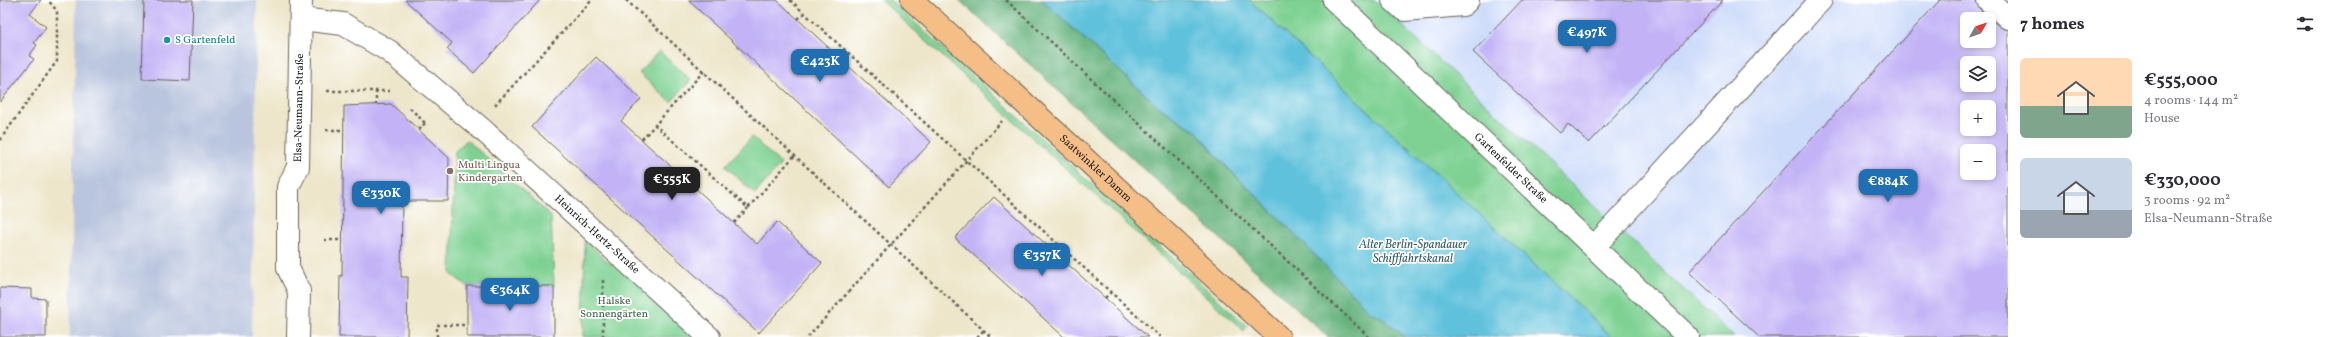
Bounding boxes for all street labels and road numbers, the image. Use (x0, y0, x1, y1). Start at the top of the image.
street label: Elsa-Neumann-Straße (291, 53, 308, 162)
street label: Gartenfelder Straße (1471, 130, 1551, 207)
street label: Saatwinkler Damm (1056, 131, 1135, 206)
street label: Heinrich-Hertz-Straße (551, 191, 643, 277)

